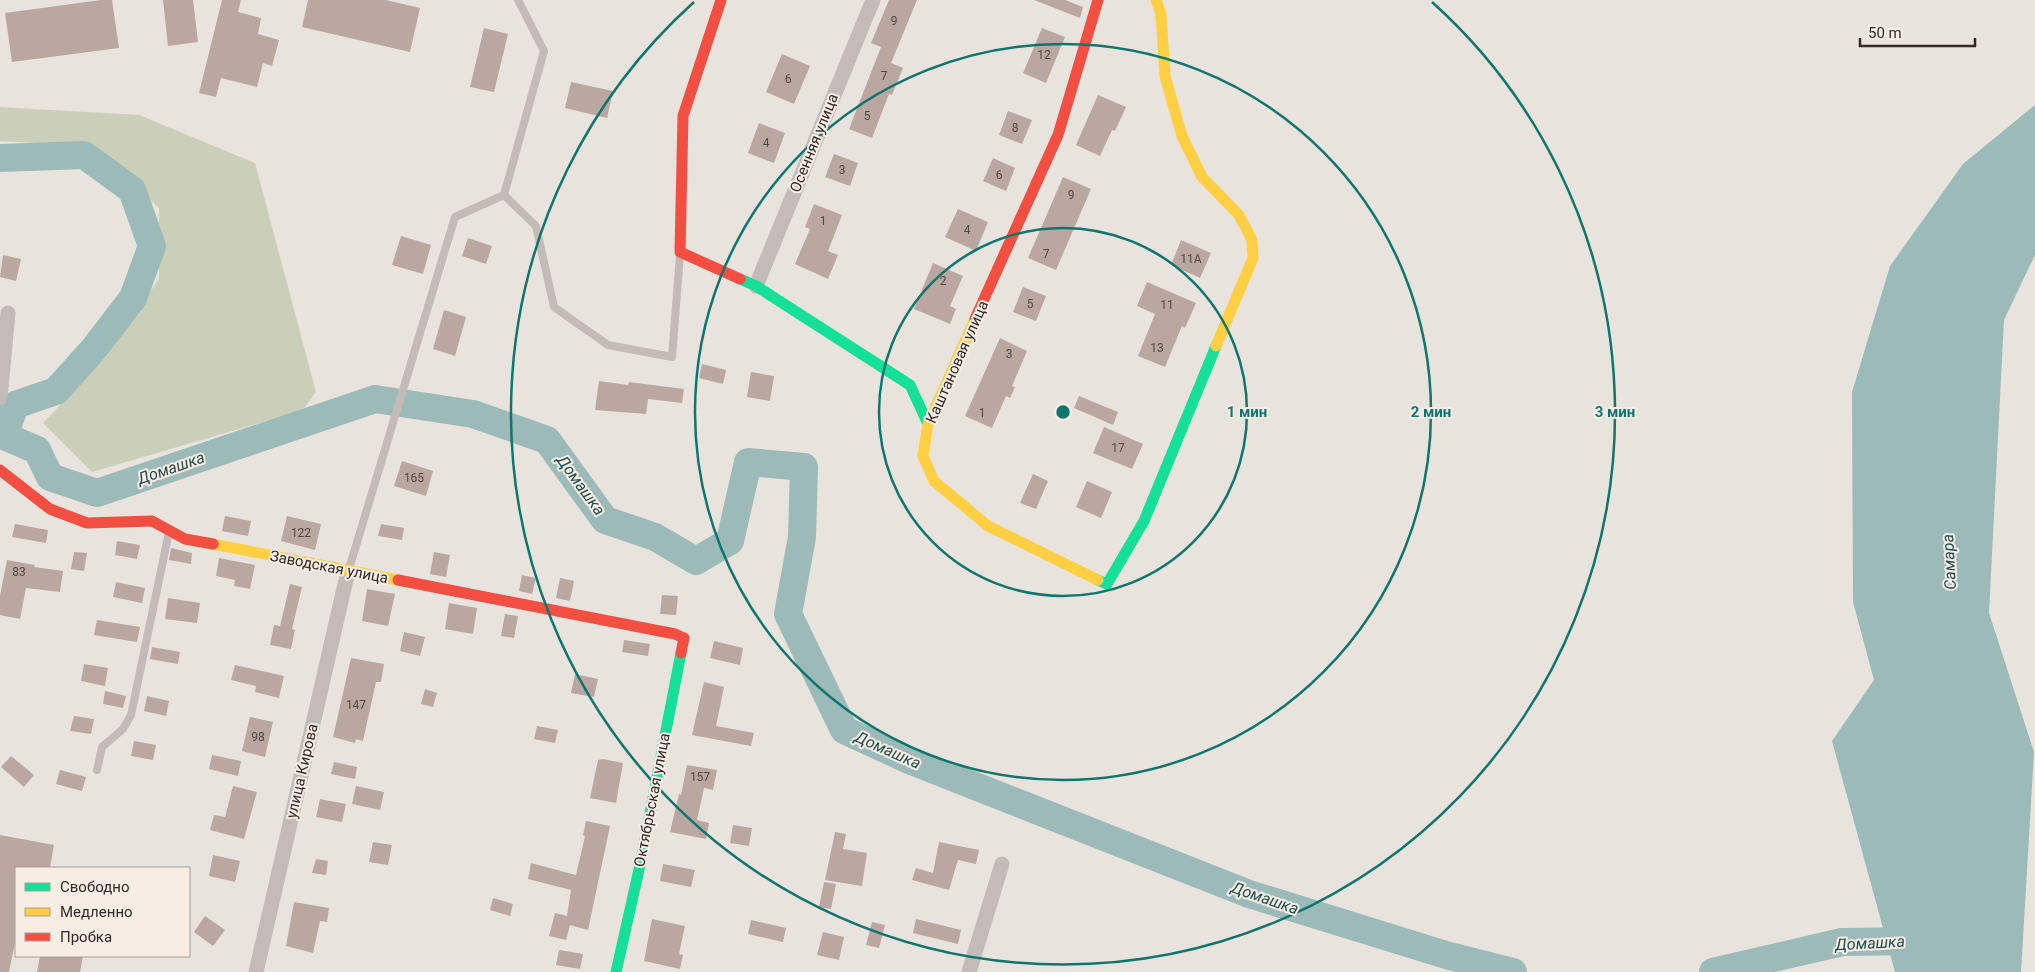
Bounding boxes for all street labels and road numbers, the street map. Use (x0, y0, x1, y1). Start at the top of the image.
street label: Осенняя улица (786, 91, 842, 195)
street label: Каштановая улица (922, 298, 992, 426)
street label: Заводская улица (268, 547, 390, 587)
street label: улица Кирова (282, 722, 322, 820)
street label: Октябрьская улица (630, 732, 674, 868)

